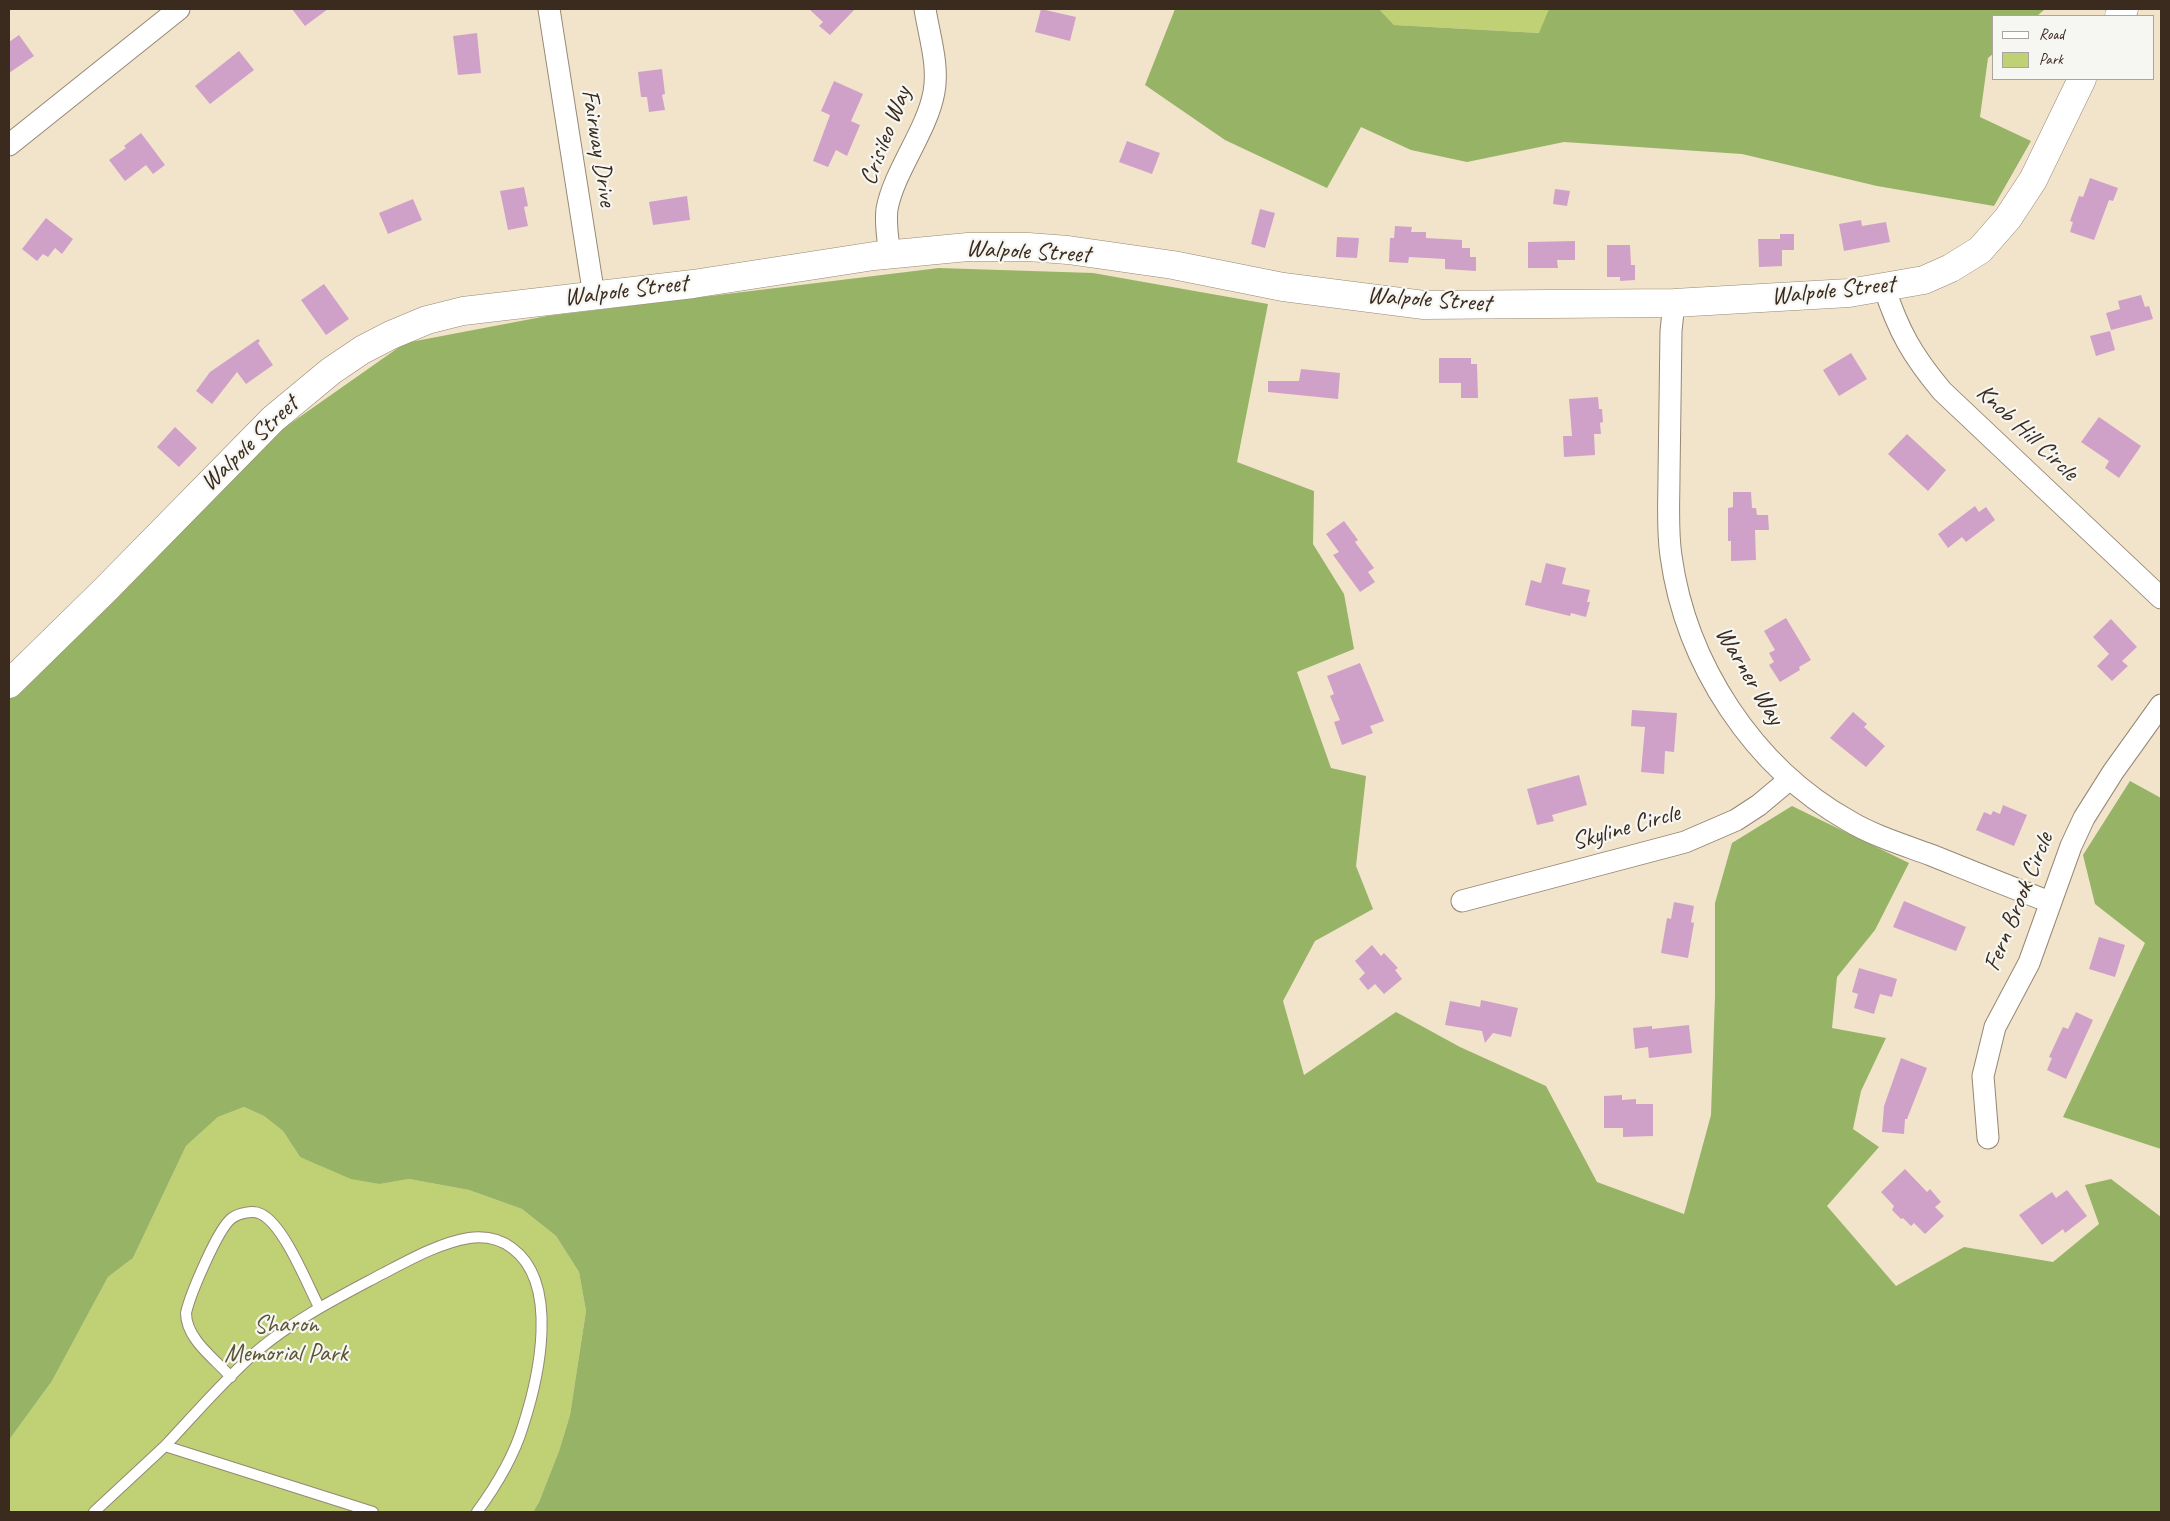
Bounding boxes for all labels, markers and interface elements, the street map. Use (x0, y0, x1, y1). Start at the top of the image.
legend (1992, 15, 2155, 80)
text: Road (2039, 25, 2064, 44)
text: Park (2039, 50, 2063, 69)
street label: Crisileo Way (854, 83, 918, 189)
street label: Fairway Drive (574, 87, 622, 209)
street label: Walpole Street (965, 234, 1091, 270)
street label: Walpole Street (562, 269, 690, 313)
street label: Walpole Street (1770, 270, 1896, 312)
street label: Walpole Street (1366, 281, 1492, 319)
street label: Knob Hill Circle (1970, 378, 2084, 488)
street label: Walpole Street (195, 390, 305, 498)
street label: Warner Way (1708, 621, 1790, 731)
street label: Skyline Circle (1569, 798, 1683, 858)
street label: Fern Brook Circle (1978, 828, 2060, 976)
park label: Sharon Memorial Park (224, 1310, 348, 1369)

